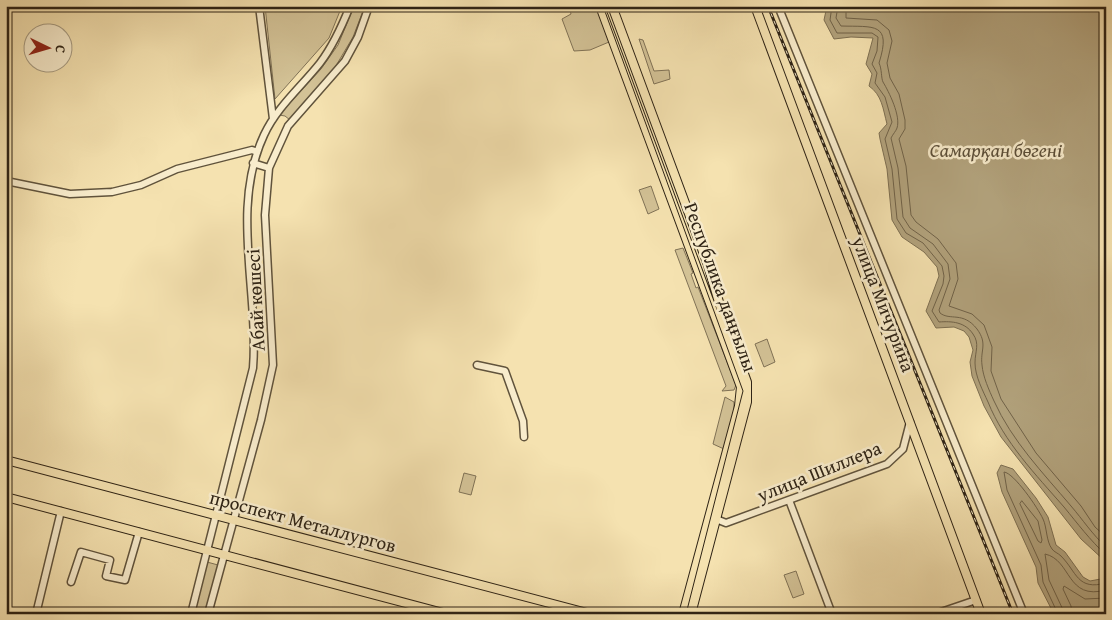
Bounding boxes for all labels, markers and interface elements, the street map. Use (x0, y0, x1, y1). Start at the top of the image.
north arrow (22, 22, 72, 72)
text: С (51, 44, 71, 54)
water label: Самарқан бөгені (930, 135, 1062, 164)
street label: Республика даңғылы (677, 198, 765, 376)
street label: улица Мичурина (845, 231, 923, 376)
street label: Абай көшесі (238, 248, 272, 352)
street label: улица Шиллера (752, 433, 885, 509)
street label: проспект Металлургов (207, 483, 399, 559)

